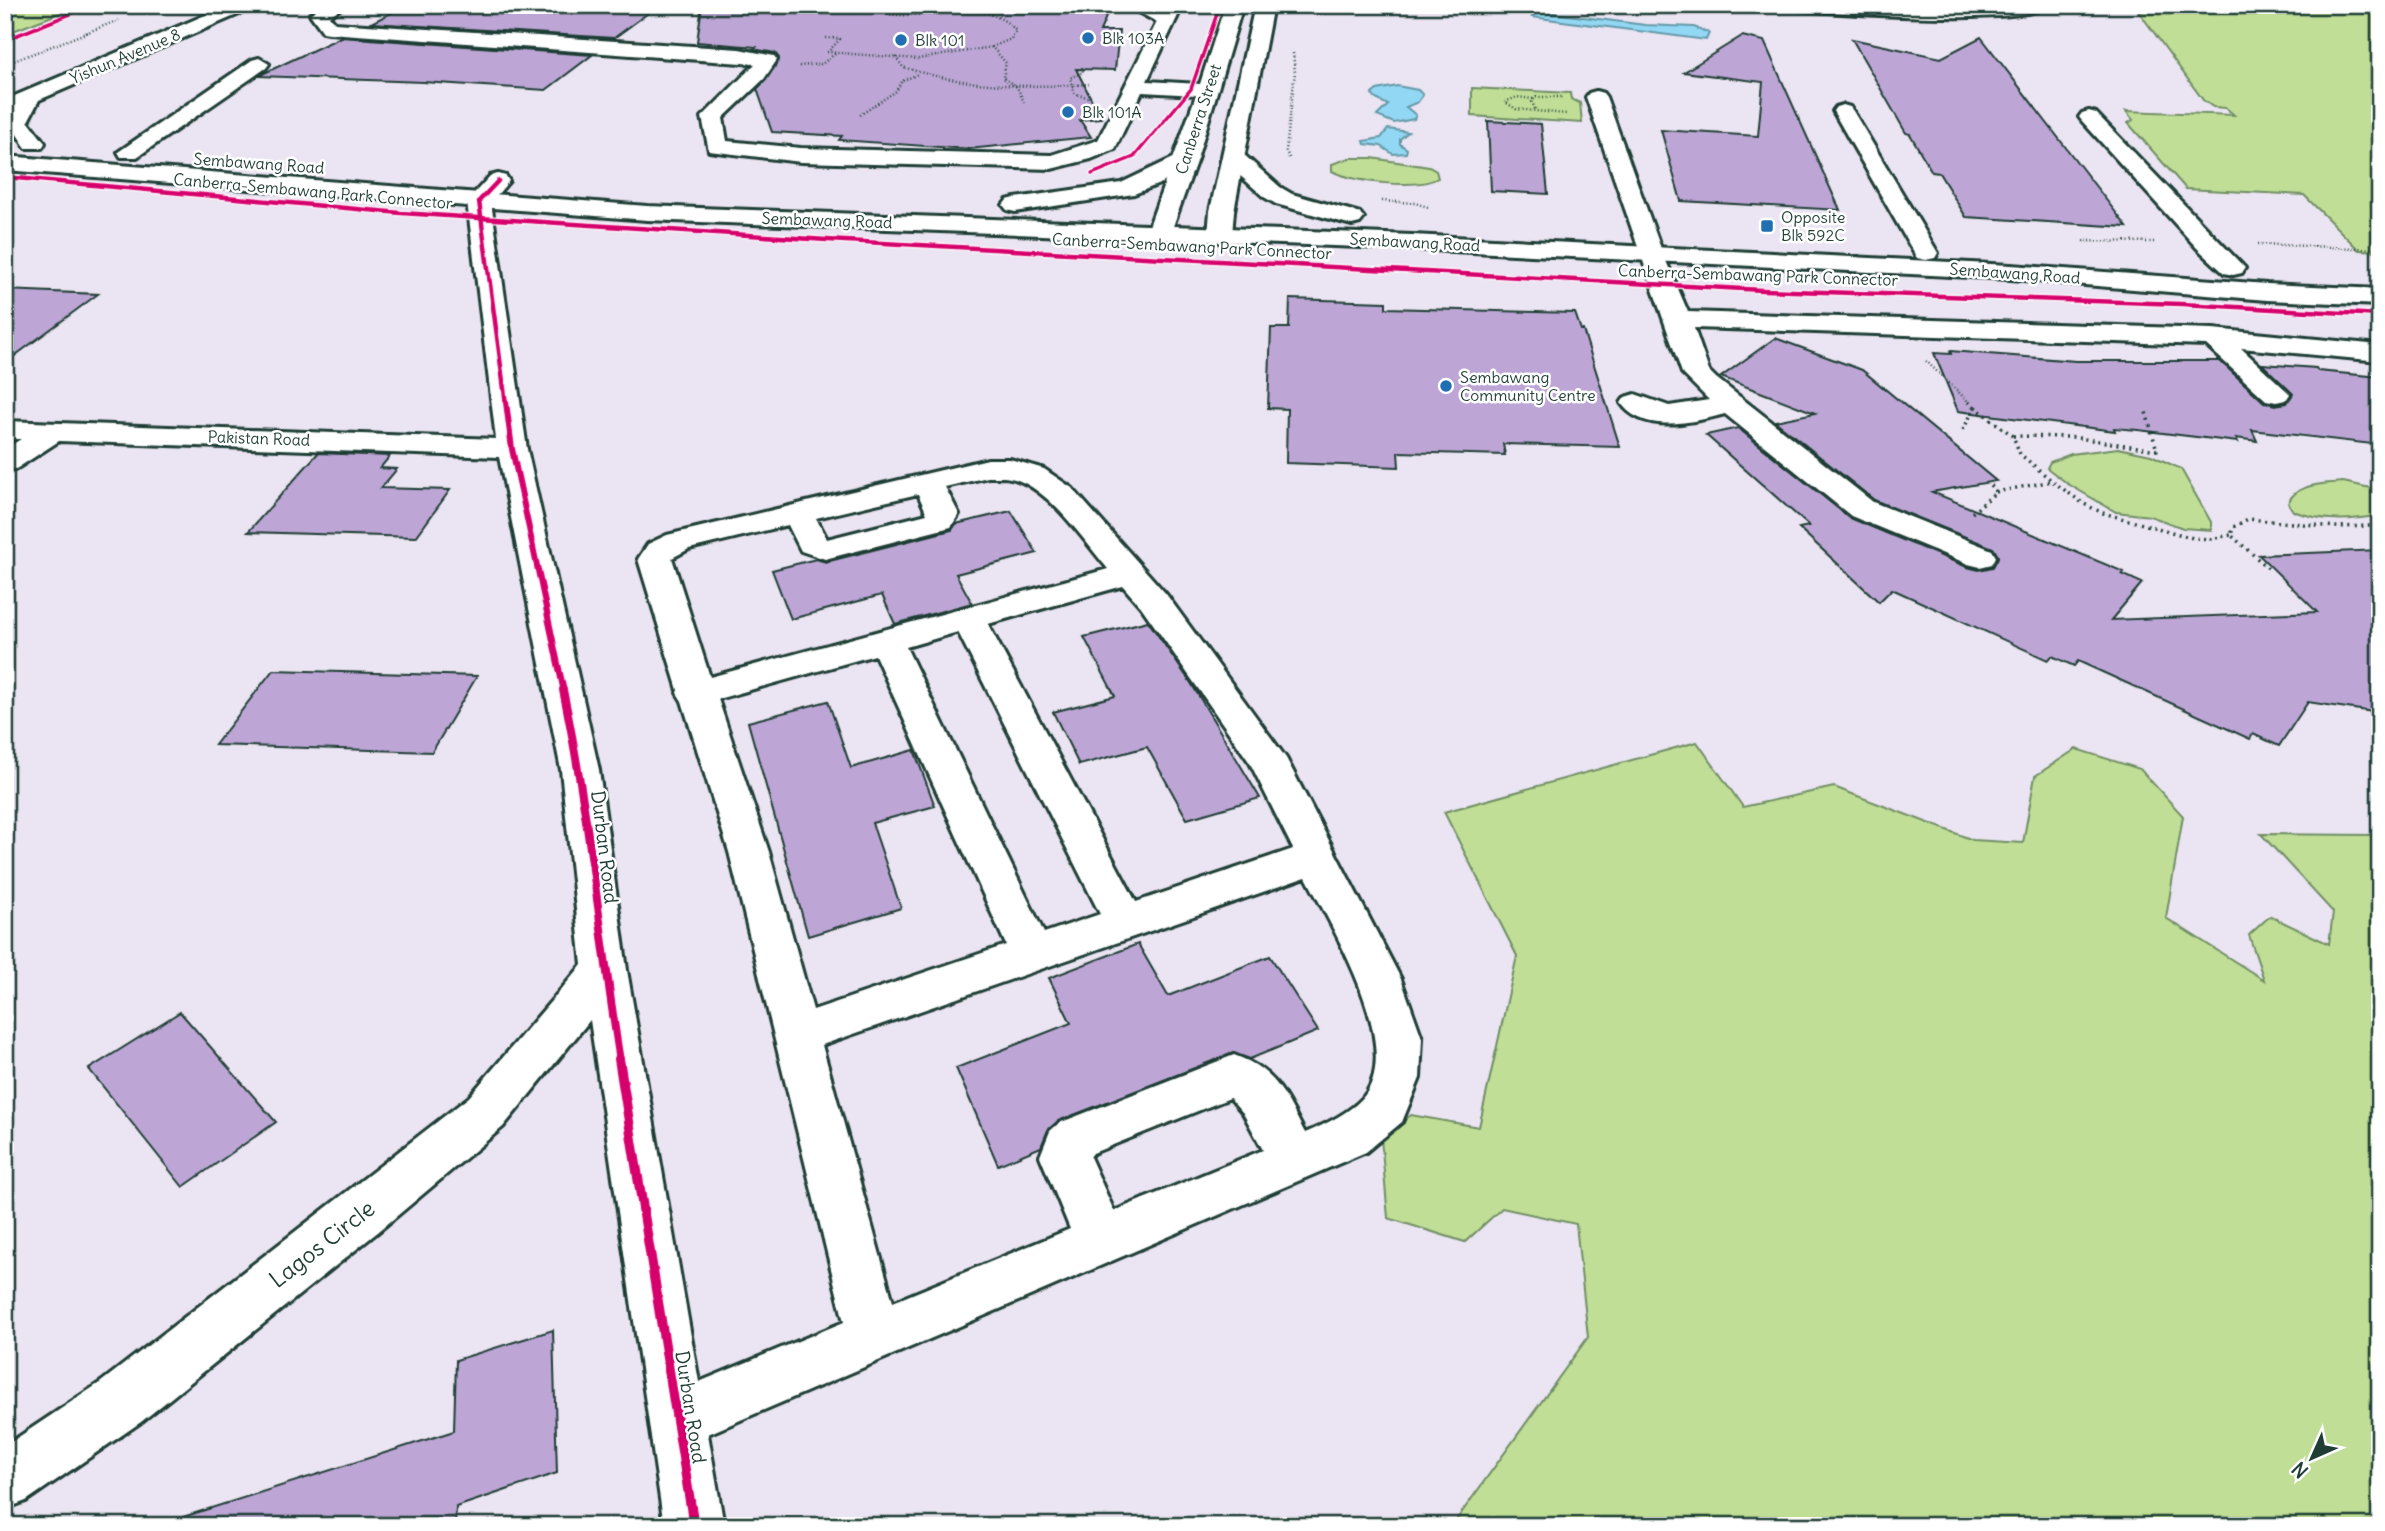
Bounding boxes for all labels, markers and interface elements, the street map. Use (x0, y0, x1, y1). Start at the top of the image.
street label: Yishun Avenue 8 (67, 24, 183, 88)
place label: Blk 103A (1102, 28, 1164, 48)
place label: Blk 101 (915, 30, 964, 50)
marker: Blk 103A (1080, 30, 1096, 46)
marker: Blk 101 (893, 32, 909, 48)
street label: Canberra Street (1171, 61, 1225, 177)
place label: Blk 101A (1082, 102, 1142, 122)
marker: Blk 101A (1060, 104, 1076, 120)
street label: Sembawang Road (193, 148, 325, 178)
street label: Canberra-Sembawang Park Connector (173, 169, 454, 213)
place label: Opposite Blk 592C (1781, 207, 1845, 245)
street label: Sembawang Road (761, 208, 893, 232)
marker: Opposite Blk 592C (1759, 218, 1775, 234)
street label: Canberra-Sembawang Park Connector (1052, 229, 1333, 263)
street label: Sembawang Road (1349, 229, 1481, 255)
street label: Sembawang Road (1949, 258, 2081, 288)
street label: Canberra-Sembawang Park Connector (1618, 260, 1899, 290)
place label: Sembawang Community Centre (1460, 367, 1596, 405)
marker: Sembawang Community Centre (1438, 378, 1454, 394)
street label: Pakistan Road (207, 426, 311, 450)
street label: Durban Road (586, 789, 624, 905)
street label: Lagos Circle (263, 1193, 380, 1294)
street label: Durban Road (670, 1349, 712, 1465)
north arrow (2276, 1422, 2346, 1492)
text: N (2287, 1457, 2313, 1483)

